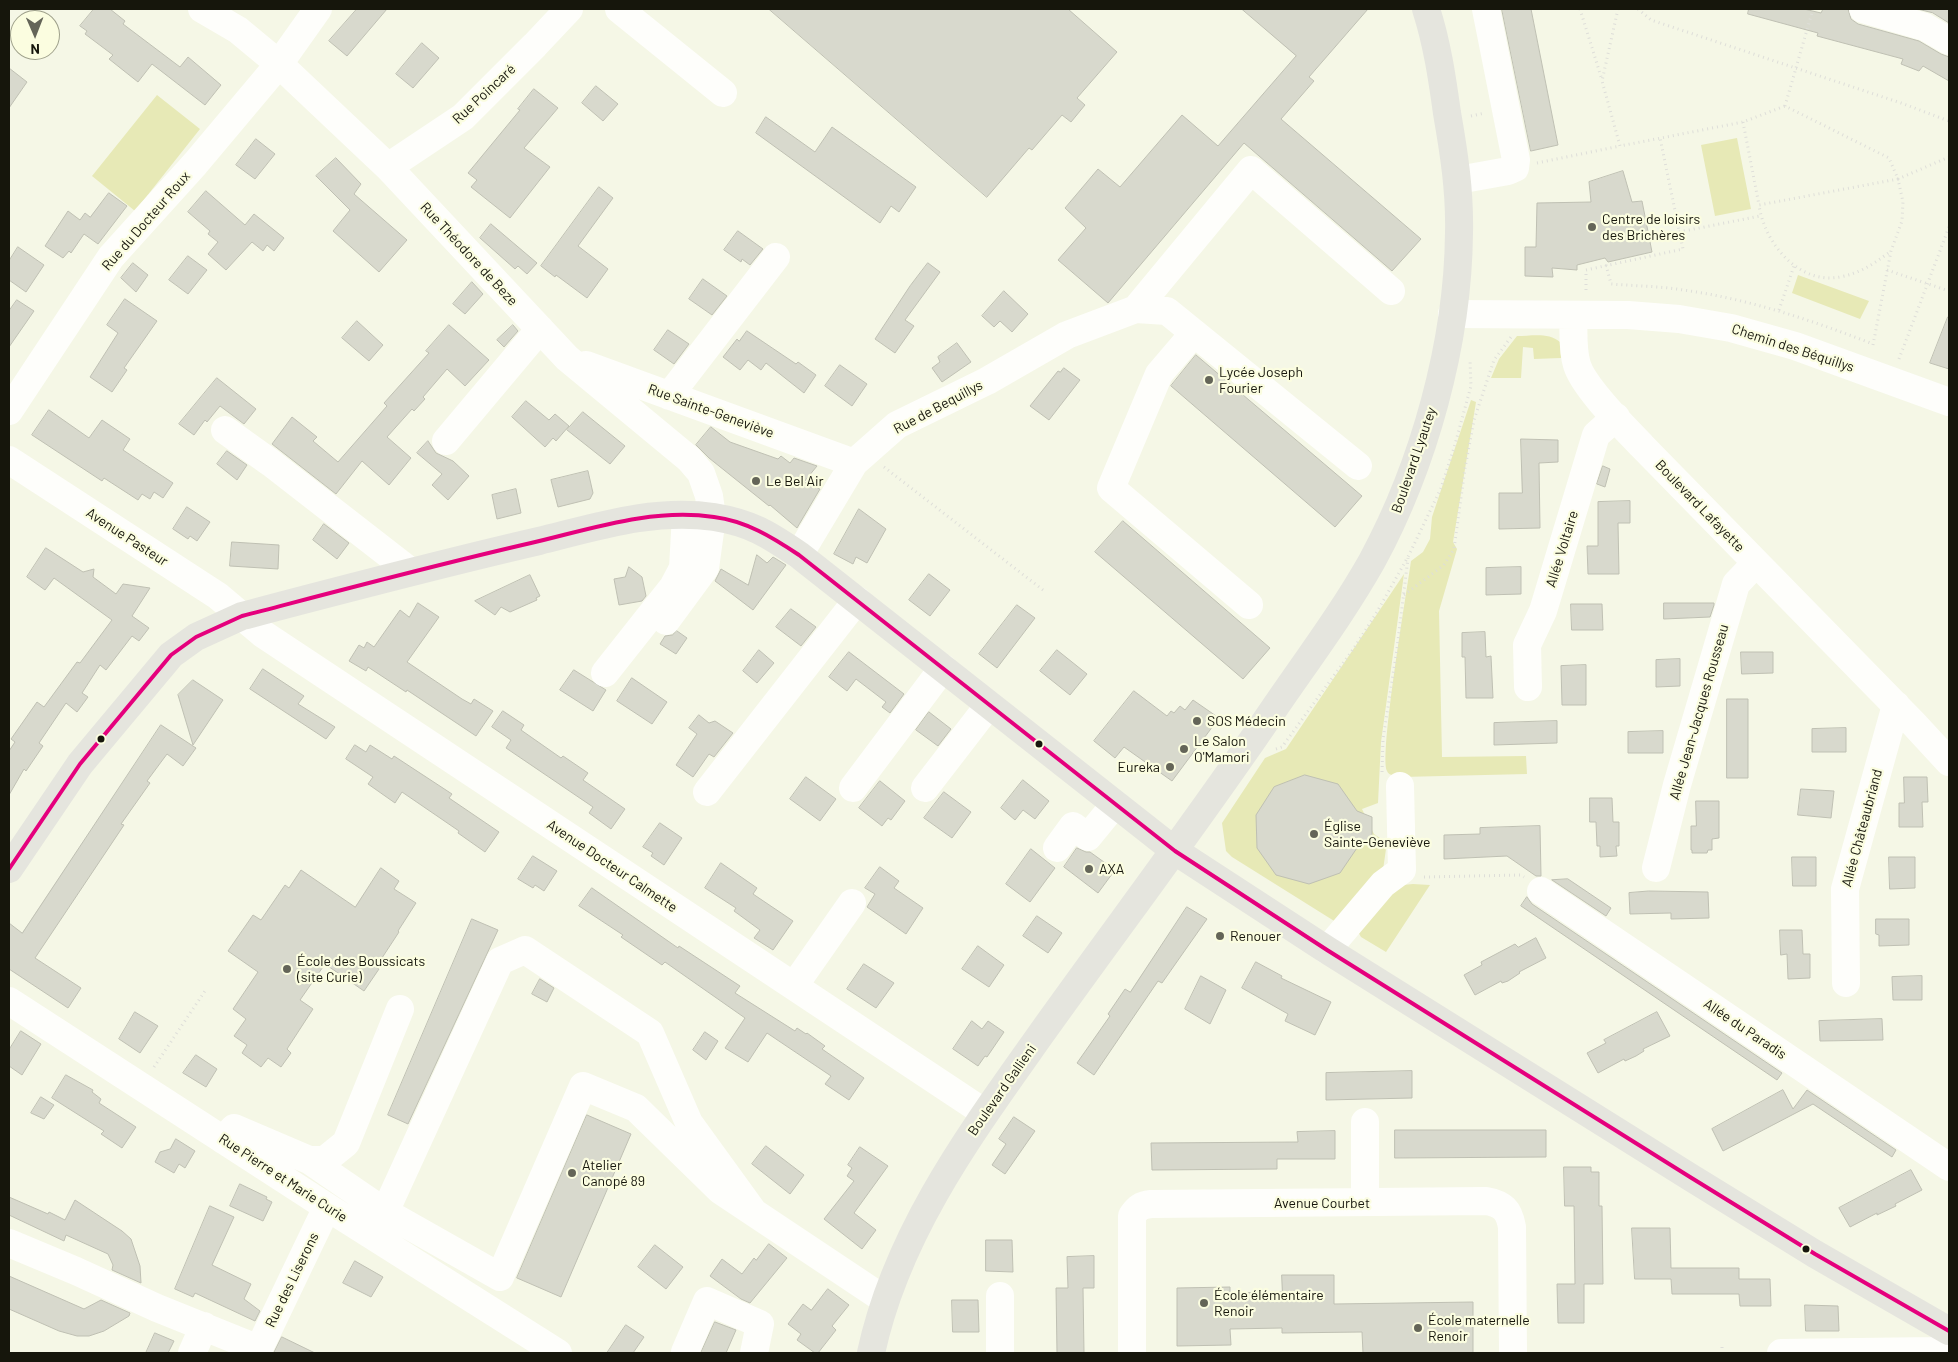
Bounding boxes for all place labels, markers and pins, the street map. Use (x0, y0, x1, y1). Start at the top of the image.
place label: Centre de loisirs des Brichères (1602, 211, 1700, 243)
marker: Centre de loisirs des Brichères (1586, 221, 1598, 233)
place label: Lycée Joseph Fourier (1219, 364, 1303, 397)
marker: Lycée Joseph Fourier (1203, 374, 1215, 386)
place label: Le Bel Air (766, 473, 824, 489)
marker: Le Bel Air (750, 475, 762, 487)
place label: SOS Médecin (1207, 713, 1286, 729)
marker: SOS Médecin (1191, 715, 1203, 727)
place label: Le Salon O'Mamori (1194, 733, 1249, 766)
unlabelled marker (96, 734, 106, 744)
unlabelled marker (1034, 739, 1044, 749)
marker: Le Salon O'Mamori (1178, 743, 1190, 755)
place label: Eureka (1117, 759, 1160, 775)
marker: Eureka (1164, 761, 1176, 773)
place label: Église Sainte-Geneviève (1324, 818, 1430, 850)
marker: Église Sainte-Geneviève (1308, 828, 1320, 840)
place label: AXA (1099, 861, 1124, 877)
marker: AXA (1083, 863, 1095, 875)
place label: Renouer (1230, 928, 1281, 944)
marker: Renouer (1214, 930, 1226, 942)
place label: École des Boussicats (site Curie) (297, 953, 425, 986)
marker: École des Boussicats (site Curie) (281, 963, 293, 975)
place label: Atelier Canopé 89 (582, 1157, 645, 1190)
marker: Atelier Canopé 89 (566, 1167, 578, 1179)
unlabelled marker (1801, 1244, 1811, 1254)
place label: École élémentaire Renoir (1214, 1287, 1324, 1320)
marker: École élémentaire Renoir (1198, 1297, 1210, 1309)
place label: École maternelle Renoir (1428, 1312, 1530, 1344)
marker: École maternelle Renoir (1412, 1322, 1424, 1334)

